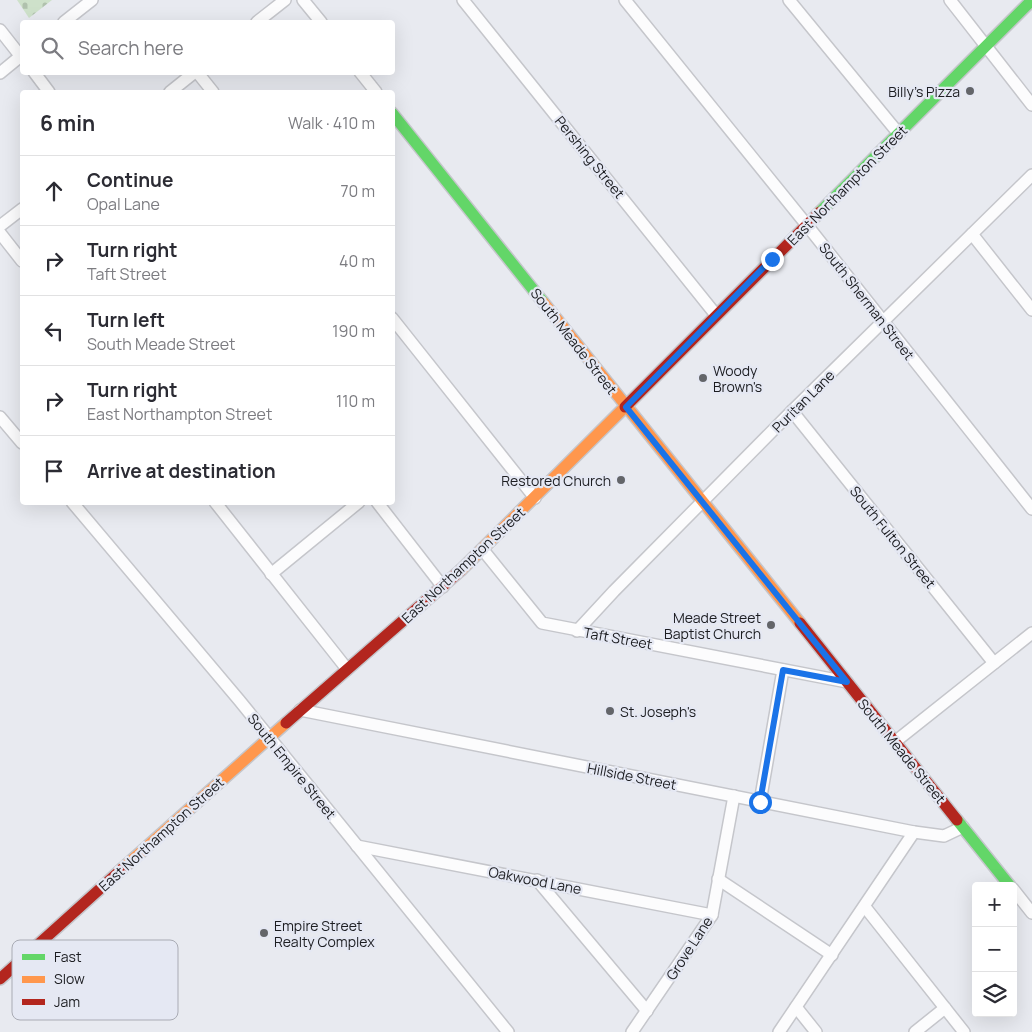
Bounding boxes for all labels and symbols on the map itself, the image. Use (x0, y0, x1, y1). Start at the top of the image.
place label: Billy's Pizza (888, 82, 960, 101)
marker: Billy's Pizza (964, 85, 976, 97)
street label: Pershing Street (551, 112, 629, 202)
street label: East Northampton Street (783, 121, 911, 249)
street label: South Sherman Street (815, 238, 919, 364)
route end (761, 248, 784, 271)
street label: South Meade Street (527, 284, 622, 398)
place label: Woody Brown's (713, 361, 762, 396)
street label: Puritan Lane (768, 366, 838, 436)
marker: Woody Brown's (697, 372, 709, 384)
place label: Restored Church (501, 471, 611, 490)
marker: Restored Church (615, 474, 627, 486)
street label: South Fulton Street (846, 482, 940, 592)
street label: East Northampton Street (397, 503, 529, 627)
place label: Meade Street Baptist Church (664, 608, 761, 643)
marker: Meade Street Baptist Church (765, 619, 777, 631)
street label: Taft Street (582, 623, 654, 653)
street label: South Meade Street (854, 695, 951, 808)
place label: St. Joseph's (620, 702, 696, 721)
marker: St. Joseph's (604, 705, 616, 717)
street label: South Empire Street (244, 709, 341, 823)
street label: Hillside Street (586, 758, 679, 794)
street label: East Northampton Street (94, 772, 228, 895)
route start (749, 791, 772, 814)
street label: Oakwood Lane (487, 862, 583, 898)
street label: Grove Lane (661, 913, 717, 983)
place label: Empire Street Realty Complex (274, 916, 375, 951)
marker: Empire Street Realty Complex (258, 927, 270, 939)
legend (12, 940, 178, 1020)
text: Fast (54, 947, 82, 966)
text: Slow (54, 969, 85, 988)
text: Jam (54, 992, 80, 1011)

